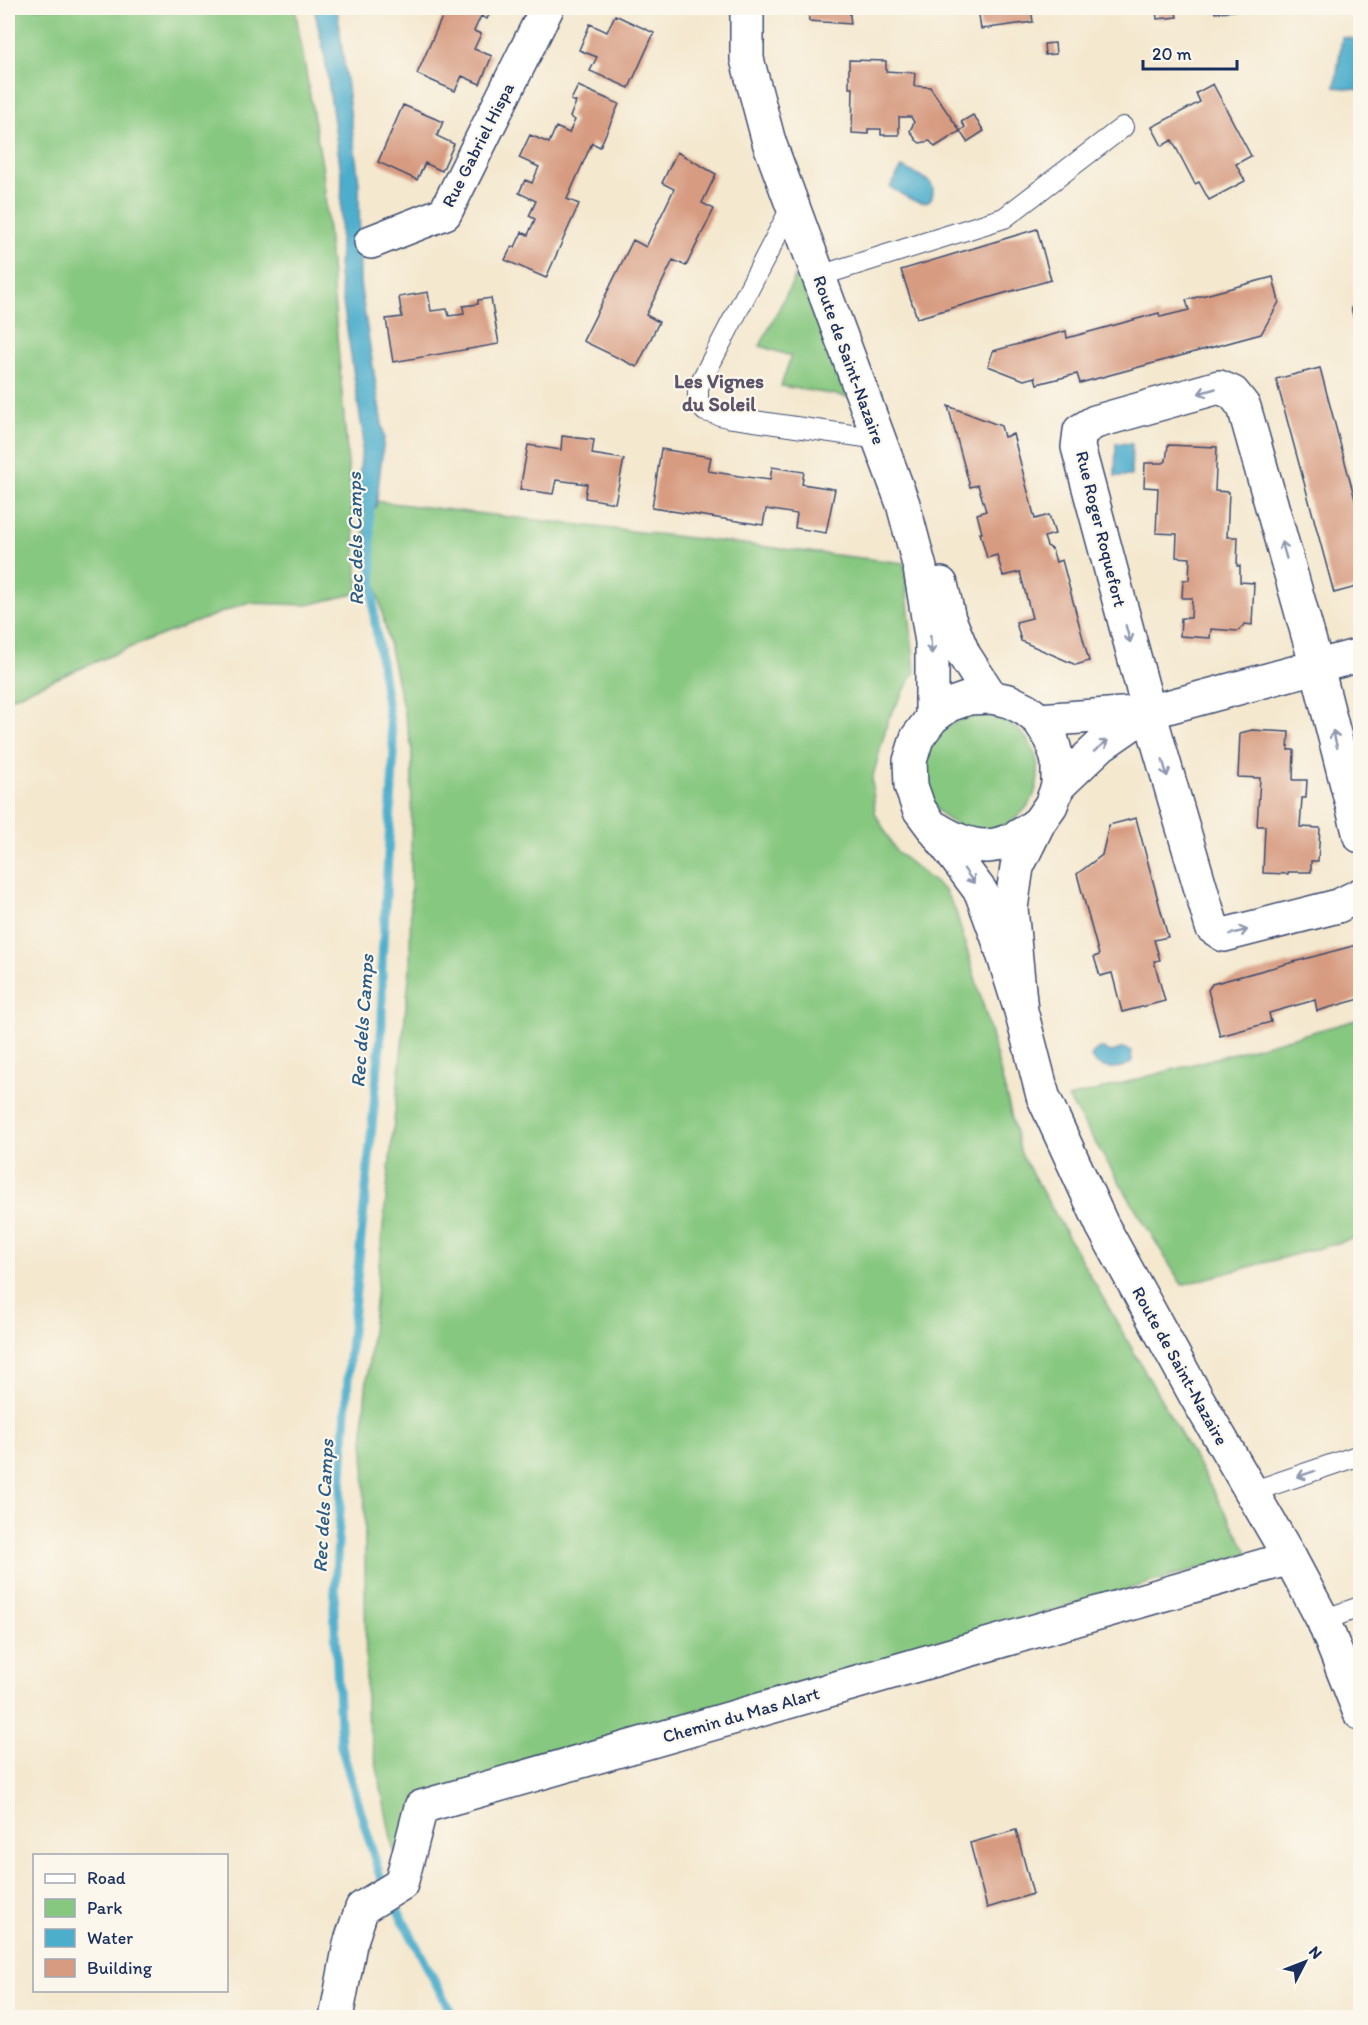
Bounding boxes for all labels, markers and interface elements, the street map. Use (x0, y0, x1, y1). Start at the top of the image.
scale bar (1143, 33, 1238, 71)
text: 20 m (1152, 43, 1192, 65)
street label: Rue Gabriel Hispa (437, 78, 519, 211)
street label: Route de Saint-Nazaire (808, 273, 890, 447)
district label: Les Vignes du Soleil (674, 369, 764, 416)
one-way arrow (1198, 386, 1217, 397)
street label: Rue Roger Roquefort (1071, 449, 1131, 609)
water label: Rec dels Camps (342, 471, 368, 606)
one-way arrow (1278, 541, 1290, 560)
one-way arrow (1123, 624, 1134, 643)
one-way arrow (926, 634, 937, 654)
one-way arrow (1329, 729, 1341, 748)
one-way arrow (1093, 739, 1109, 752)
one-way arrow (1160, 758, 1171, 777)
one-way arrow (963, 867, 975, 883)
one-way arrow (1229, 925, 1248, 937)
water label: Rec dels Camps (345, 953, 379, 1088)
street label: Route de Saint-Nazaire (1127, 1283, 1233, 1449)
water label: Rec dels Camps (308, 1438, 339, 1573)
one-way arrow (1297, 1469, 1316, 1480)
street label: Chemin du Mas Alart (660, 1682, 822, 1748)
legend (33, 1854, 228, 1992)
text: Road (87, 1867, 126, 1889)
text: Park (87, 1897, 122, 1919)
text: Water (87, 1927, 133, 1949)
north arrow (1275, 1932, 1335, 1992)
text: N (1305, 1942, 1326, 1963)
text: Building (87, 1957, 153, 1979)

